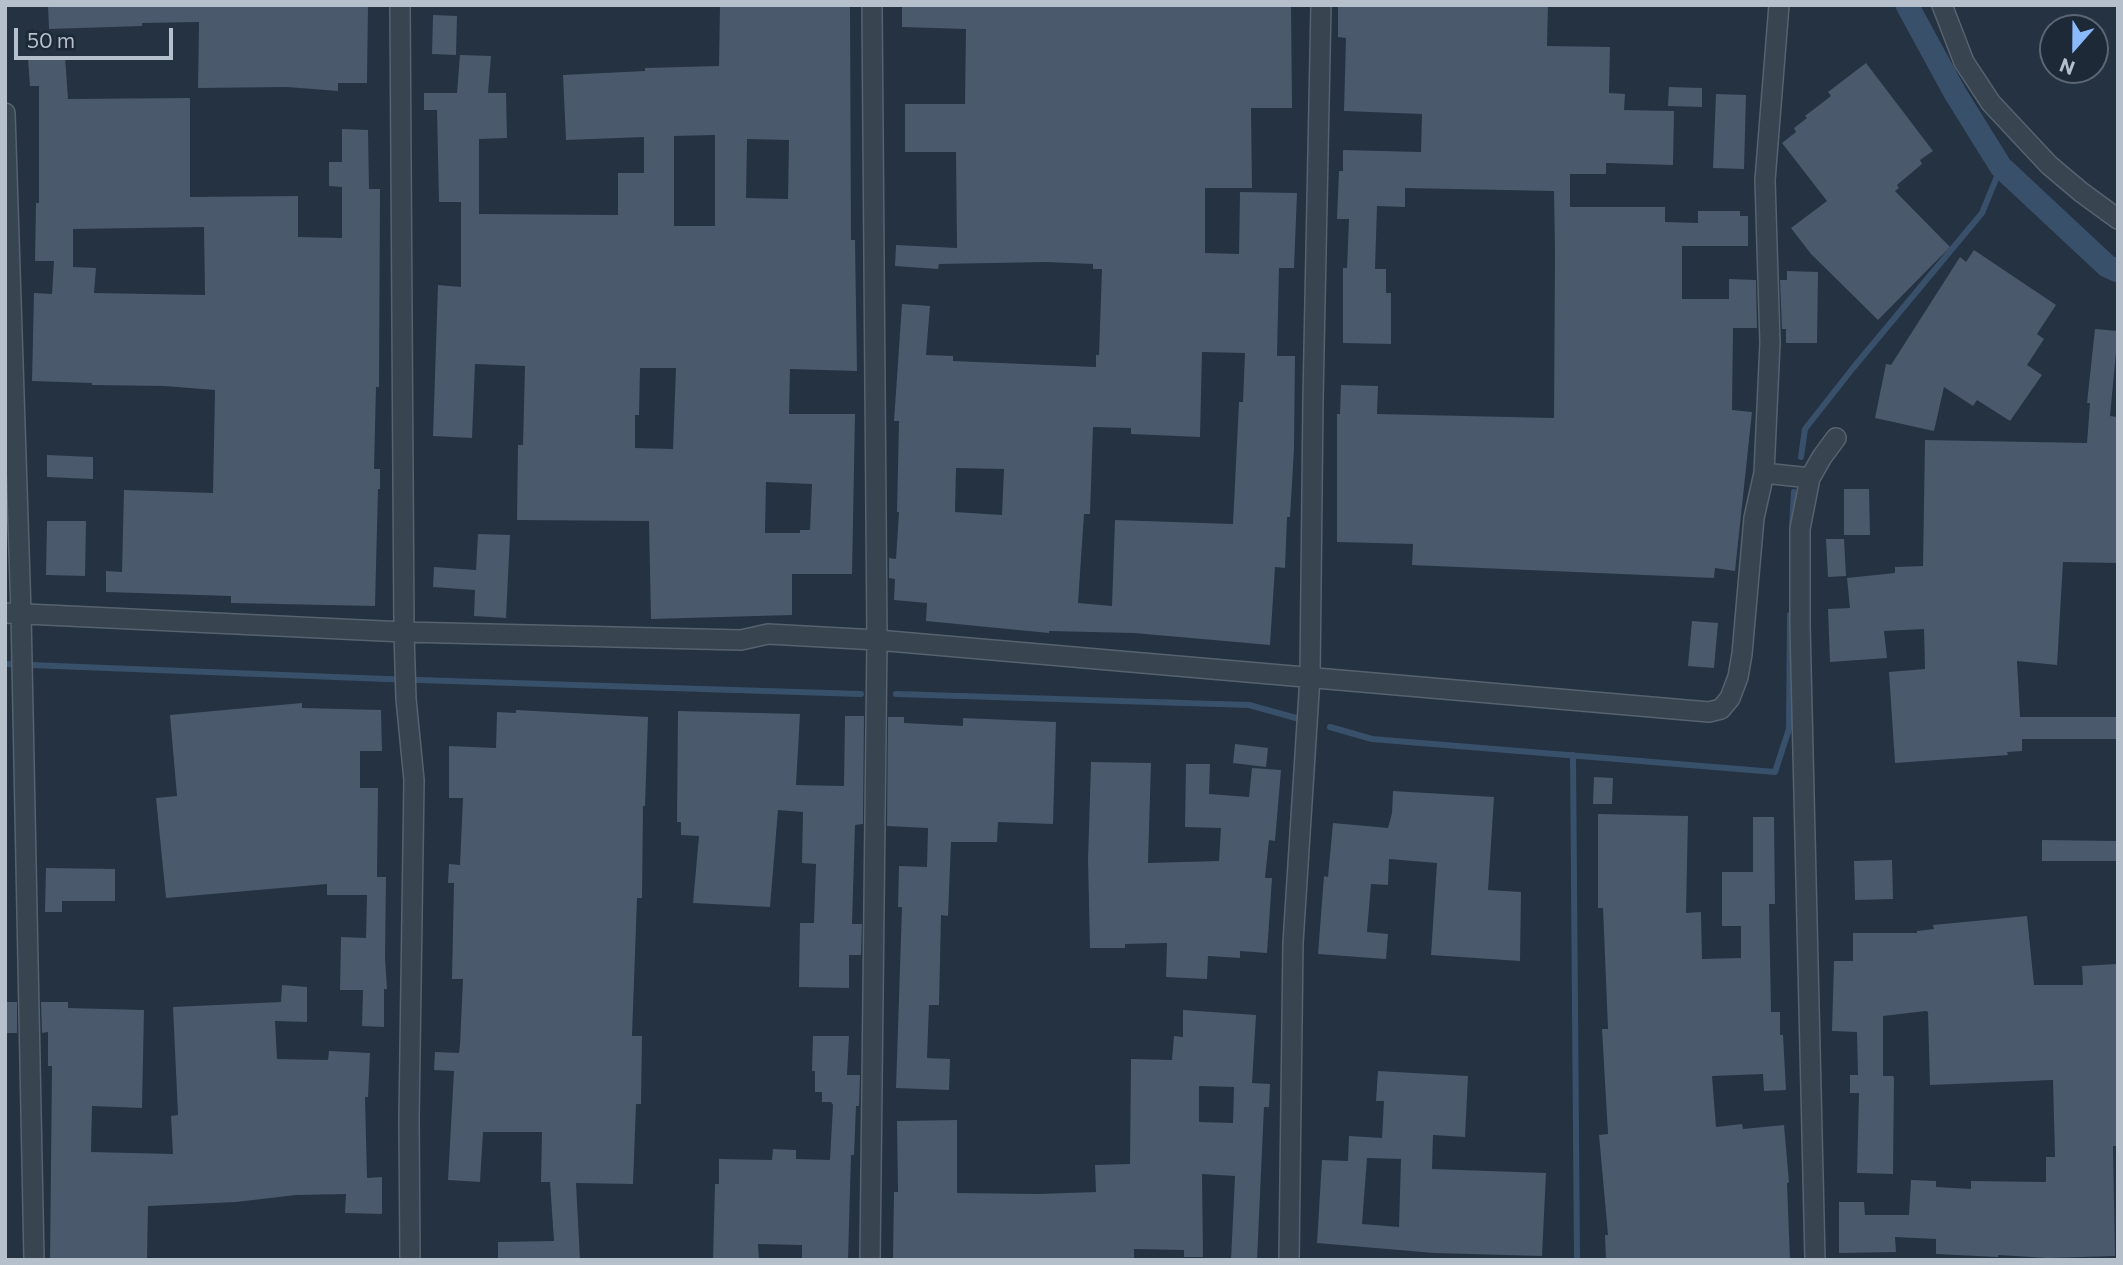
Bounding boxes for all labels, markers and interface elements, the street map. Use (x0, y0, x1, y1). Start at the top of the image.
scale bar (18, 14, 177, 58)
north arrow (2039, 14, 2109, 84)
text: 50 m (27, 27, 75, 52)
text: N (2056, 54, 2078, 80)

